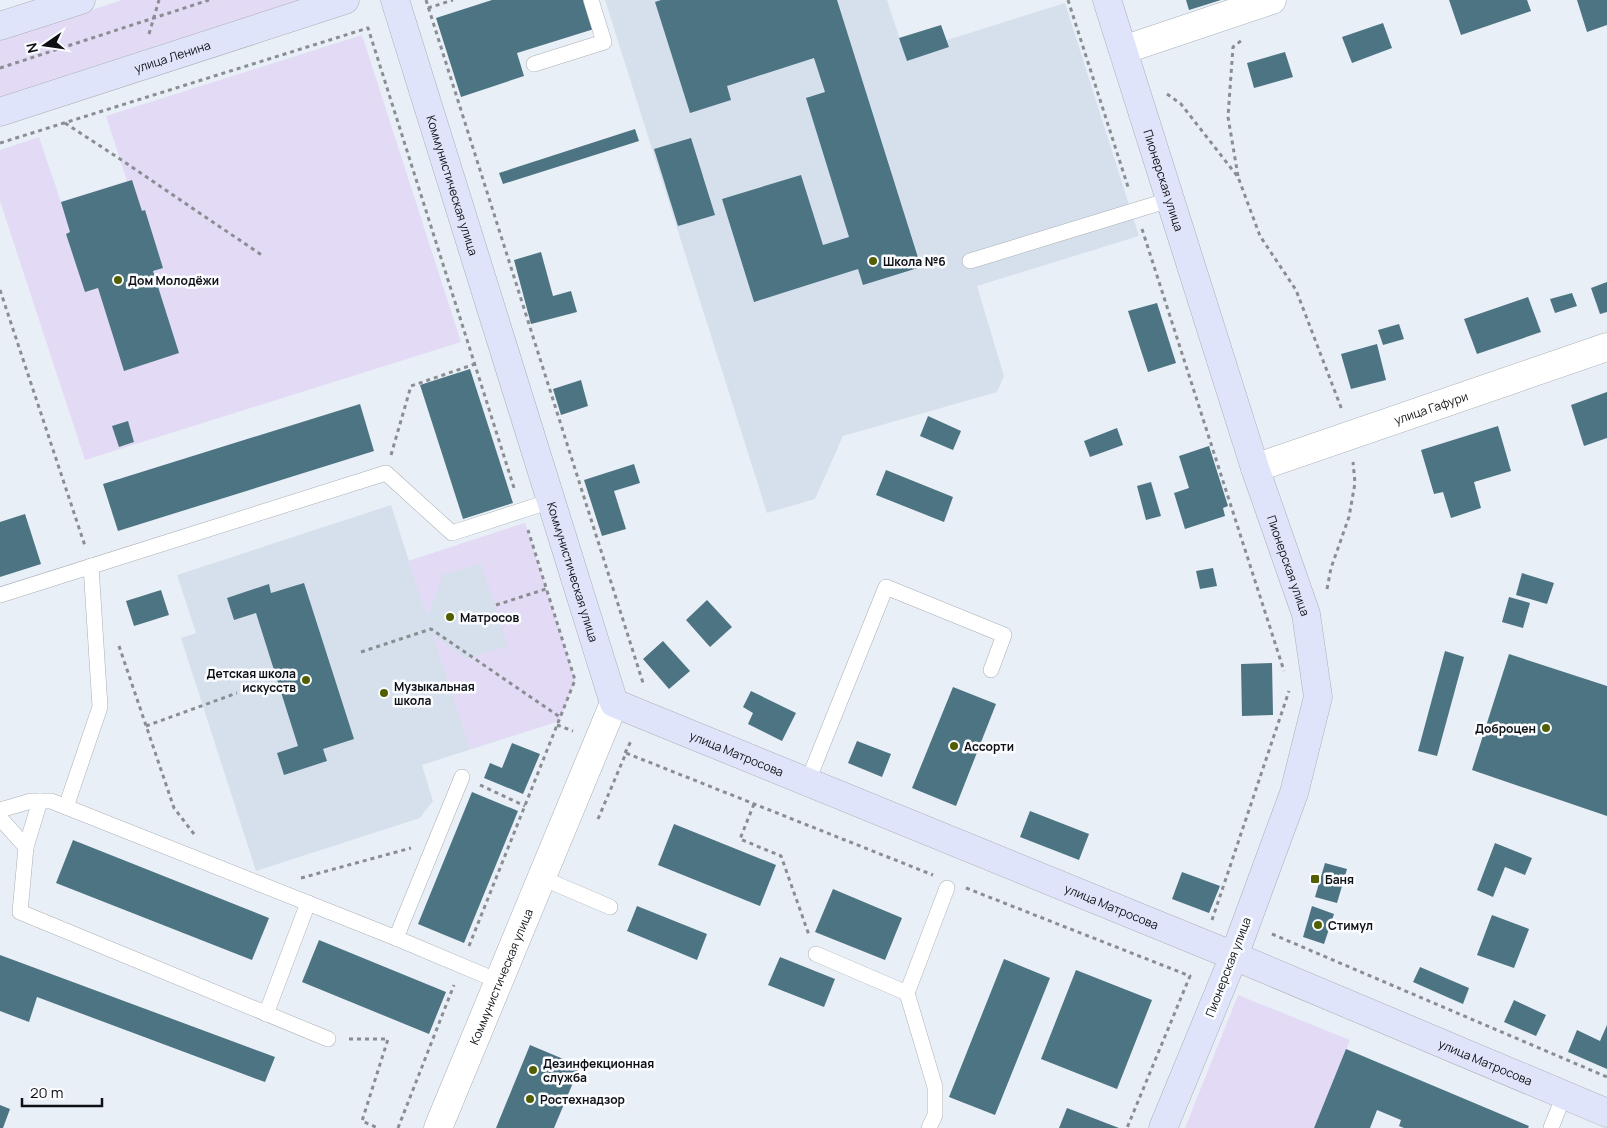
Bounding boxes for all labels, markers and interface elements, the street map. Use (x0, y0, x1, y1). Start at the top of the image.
north arrow (20, 20, 70, 70)
street label: улица Ленина (132, 36, 213, 76)
text: N (21, 41, 42, 55)
street label: Коммунистическая улица (423, 113, 483, 257)
street label: Пионерская улица (1140, 127, 1188, 233)
place label: Школа №6 (883, 253, 946, 270)
marker: Школа №6 (867, 255, 879, 267)
place label: Дом Молодёжи (128, 272, 219, 289)
marker: Дом Молодёжи (112, 274, 124, 286)
street label: улица Гафури (1392, 387, 1470, 428)
street label: Коммунистическая улица (543, 500, 603, 644)
street label: Пионерская улица (1264, 513, 1314, 618)
place label: Матросов (460, 609, 520, 626)
marker: Матросов (444, 611, 456, 623)
place label: Детская школа искусств (207, 665, 296, 696)
marker: Детская школа искусств (300, 674, 312, 686)
place label: Музыкальная школа (394, 678, 475, 709)
marker: Музыкальная школа (378, 687, 390, 699)
place label: Доброцен (1475, 720, 1536, 737)
marker: Доброцен (1540, 722, 1552, 734)
street label: улица Матросова (687, 726, 786, 780)
place label: Ассорти (964, 738, 1014, 755)
marker: Ассорти (948, 740, 960, 752)
place label: Баня (1325, 871, 1354, 888)
marker: Баня (1309, 873, 1321, 885)
street label: улица Матросова (1062, 879, 1161, 933)
street label: Коммунистическая улица (465, 906, 537, 1047)
street label: Пионерская улица (1201, 915, 1255, 1019)
place label: Стимул (1328, 917, 1373, 934)
marker: Стимул (1312, 919, 1324, 931)
street label: улица Матросова (1436, 1035, 1535, 1089)
place label: Дезинфекционная служба (543, 1055, 654, 1086)
marker: Дезинфекционная служба (527, 1064, 539, 1076)
scale bar (22, 1076, 102, 1108)
text: 20 m (30, 1082, 63, 1103)
place label: Ростехнадзор (540, 1091, 625, 1108)
marker: Ростехнадзор (524, 1093, 536, 1105)

